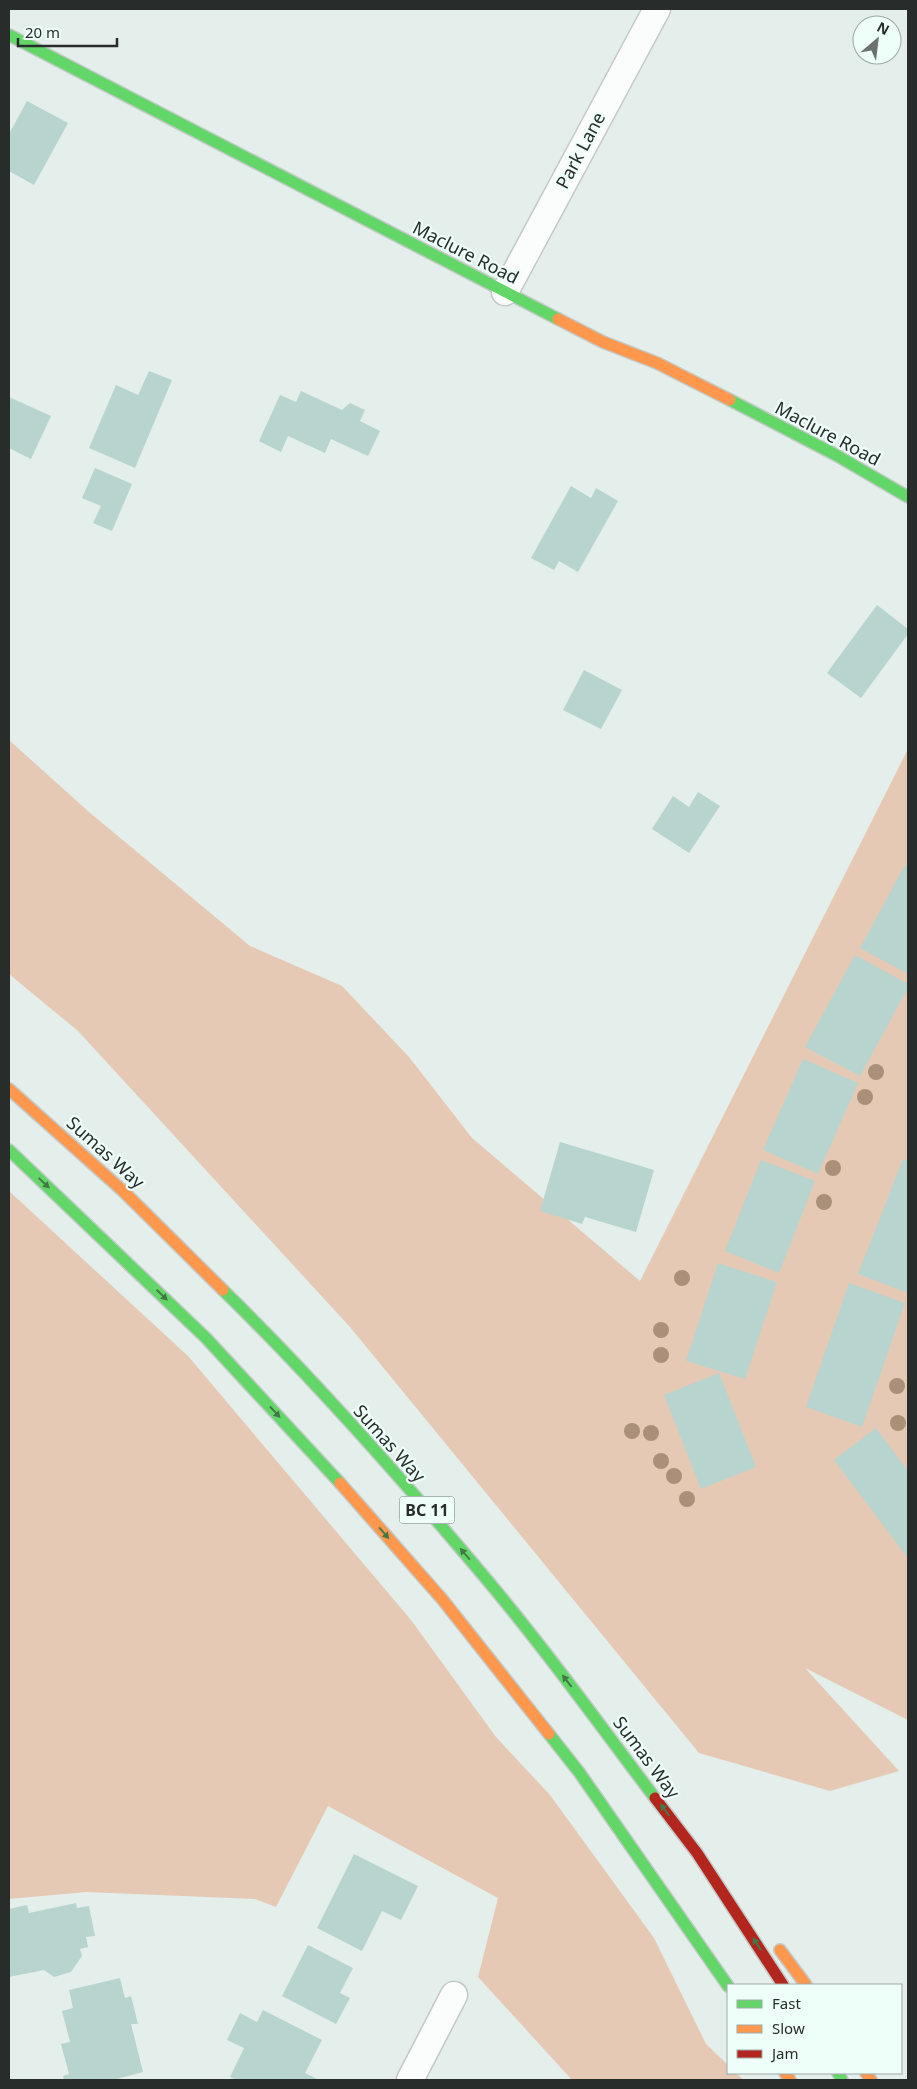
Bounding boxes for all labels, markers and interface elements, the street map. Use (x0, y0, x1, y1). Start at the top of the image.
scale bar (18, 15, 116, 47)
north arrow (852, 15, 902, 65)
text: N (874, 17, 893, 39)
text: 20 m (25, 22, 60, 42)
street label: Park Lane (550, 107, 610, 193)
street label: Maclure Road (409, 215, 523, 289)
street label: Maclure Road (771, 395, 885, 471)
street label: Sumas Way (62, 1111, 151, 1194)
one-way arrow (38, 1177, 50, 1189)
one-way arrow (156, 1289, 168, 1301)
street label: Sumas Way (349, 1399, 432, 1488)
one-way arrow (269, 1406, 281, 1418)
road number: BC 11 (400, 1496, 454, 1524)
one-way arrow (378, 1526, 390, 1538)
one-way arrow (459, 1549, 471, 1561)
one-way arrow (561, 1675, 572, 1688)
street label: Sumas Way (608, 1711, 686, 1804)
one-way arrow (660, 1803, 670, 1817)
one-way arrow (752, 1938, 762, 1951)
legend (727, 1984, 902, 2074)
text: Fast (772, 1993, 801, 2013)
text: Slow (772, 2018, 805, 2038)
text: Jam (770, 2043, 799, 2063)

